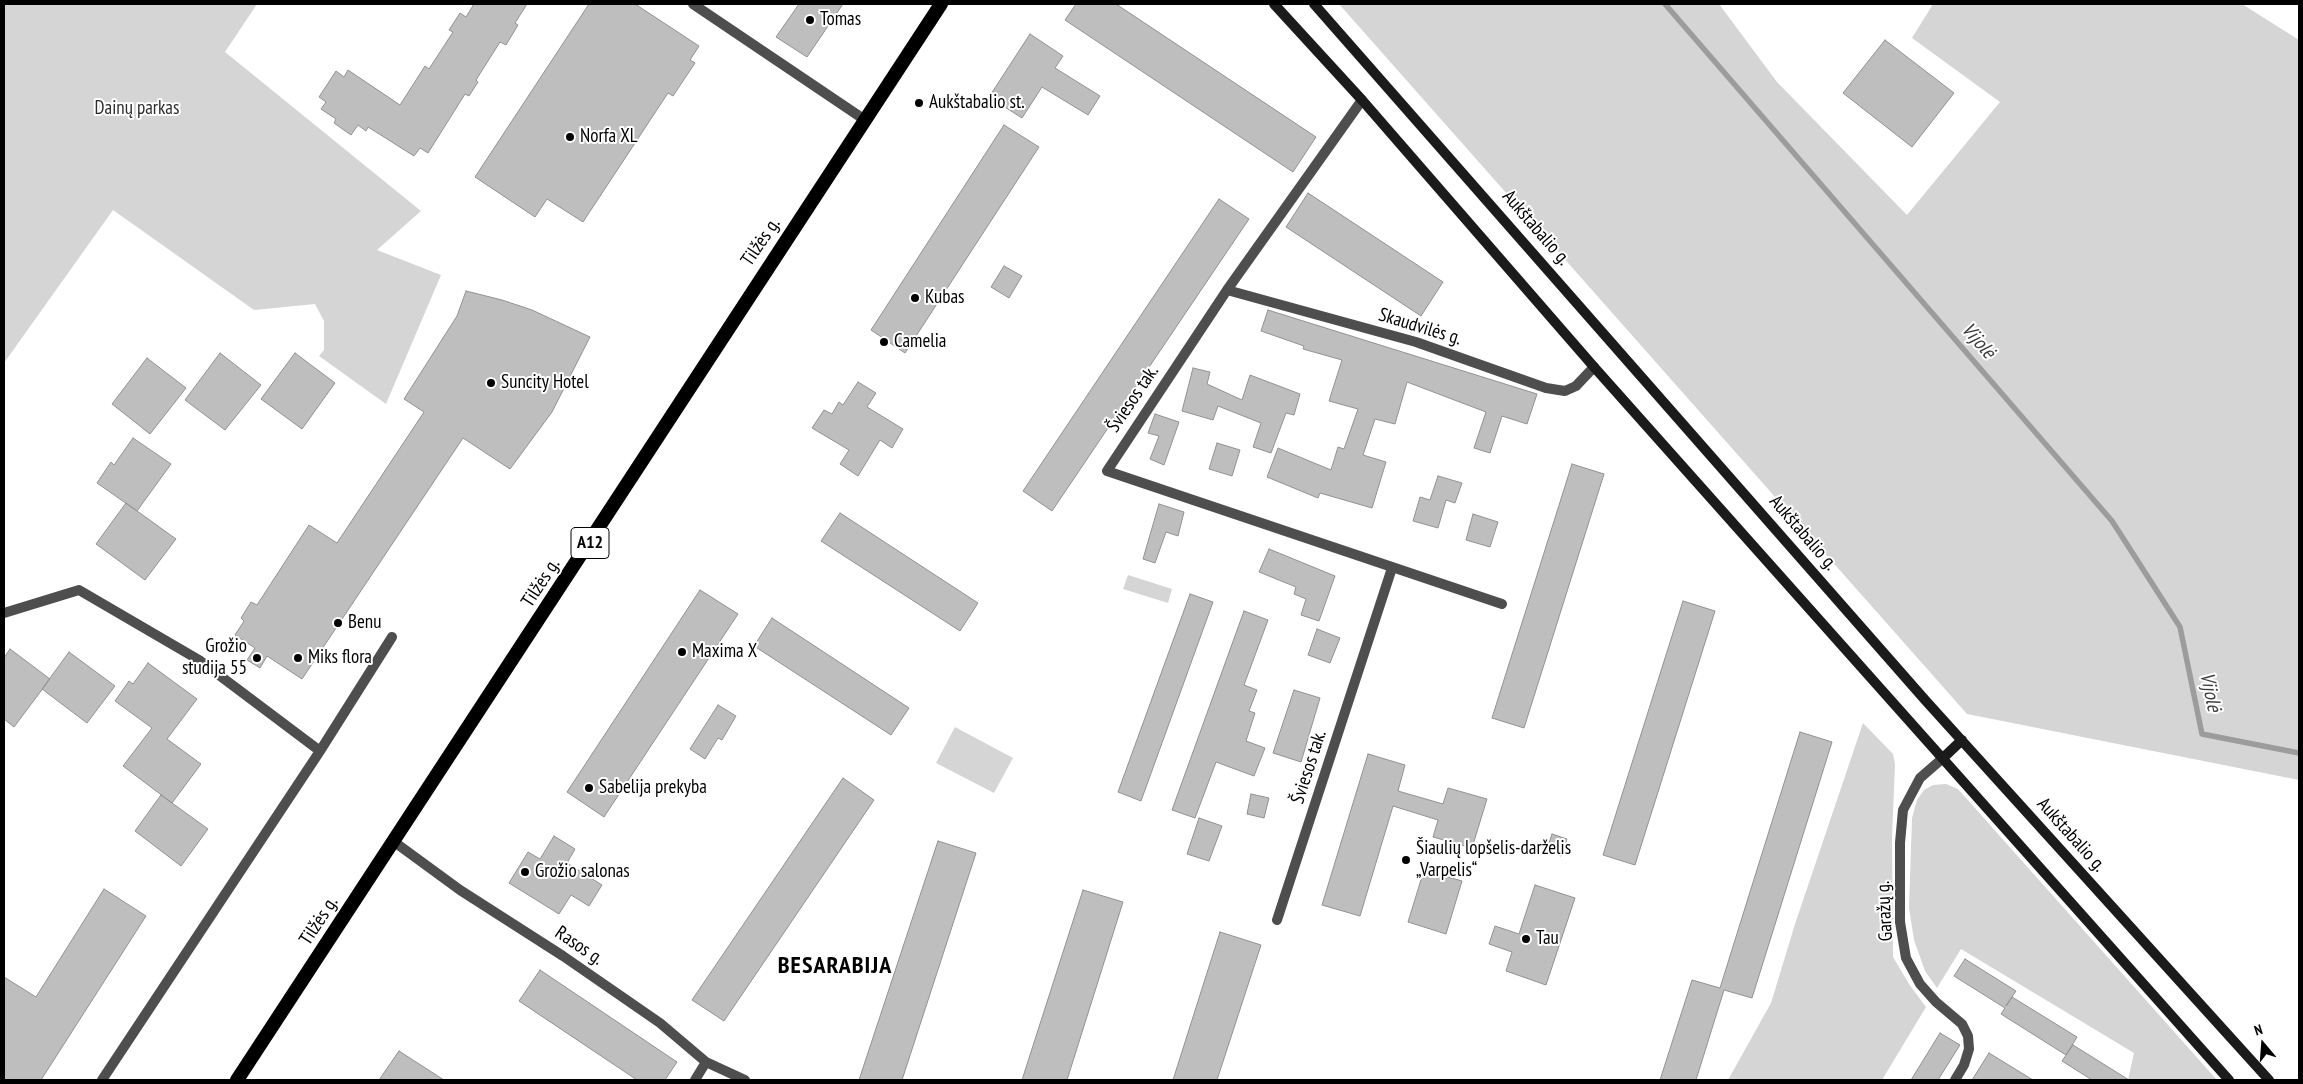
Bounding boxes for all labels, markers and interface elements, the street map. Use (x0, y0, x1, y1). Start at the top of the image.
place label: Tomas (820, 9, 861, 31)
marker: Tomas (804, 14, 816, 26)
place label: Aukštabalio st. (929, 92, 1025, 114)
marker: Aukštabalio st. (913, 97, 925, 109)
park label: Dainų parkas (95, 98, 179, 120)
place label: Norfa XL (580, 126, 638, 148)
marker: Norfa XL (564, 131, 576, 143)
street label: Aukštabalio g. (1497, 186, 1575, 270)
street label: Tilžės g. (737, 213, 785, 271)
place label: Kubas (925, 287, 964, 309)
marker: Kubas (909, 292, 921, 304)
street label: Skaudvilės g. (1376, 304, 1464, 350)
water label: Vijolė (1956, 318, 2000, 364)
place label: Camelia (894, 331, 946, 353)
marker: Camelia (878, 336, 890, 348)
street label: Šviesos tak. (1102, 361, 1164, 437)
place label: Suncity Hotel (501, 372, 589, 394)
marker: Suncity Hotel (485, 377, 497, 389)
street label: Aukštabalio g. (1764, 491, 1842, 575)
road number: A12 (571, 528, 609, 558)
street label: Tilžės g. (517, 554, 565, 612)
place label: Benu (348, 612, 381, 634)
marker: Benu (332, 617, 344, 629)
place label: Grožio studija 55 (182, 636, 247, 680)
place label: Maxima X (692, 641, 757, 663)
marker: Maxima X (676, 646, 688, 658)
place label: Miks flora (308, 647, 372, 669)
marker: Grožio studija 55 (251, 652, 263, 664)
marker: Miks flora (292, 652, 304, 664)
water label: Vijolė (2194, 670, 2226, 714)
street label: Šviesos tak. (1286, 727, 1332, 807)
place label: Sabelija prekyba (599, 777, 707, 799)
marker: Sabelija prekyba (583, 782, 595, 794)
street label: Aukštabalio g. (2032, 793, 2110, 877)
place label: Šiaulių lopšelis-darželis „Varpelis“ (1416, 838, 1571, 882)
marker: Šiaulių lopšelis-darželis „Varpelis“ (1400, 854, 1412, 866)
place label: Grožio salonas (535, 861, 630, 883)
marker: Grožio salonas (519, 866, 531, 878)
street label: Garažų g. (1872, 880, 1898, 942)
street label: Tilžės g. (295, 892, 343, 950)
street label: Rasos g. (550, 922, 608, 970)
place label: Tau (1536, 928, 1559, 950)
marker: Tau (1520, 933, 1532, 945)
district label: BESARABIJA (777, 952, 893, 980)
north arrow (2238, 1019, 2288, 1069)
text: N (2252, 1020, 2265, 1039)

